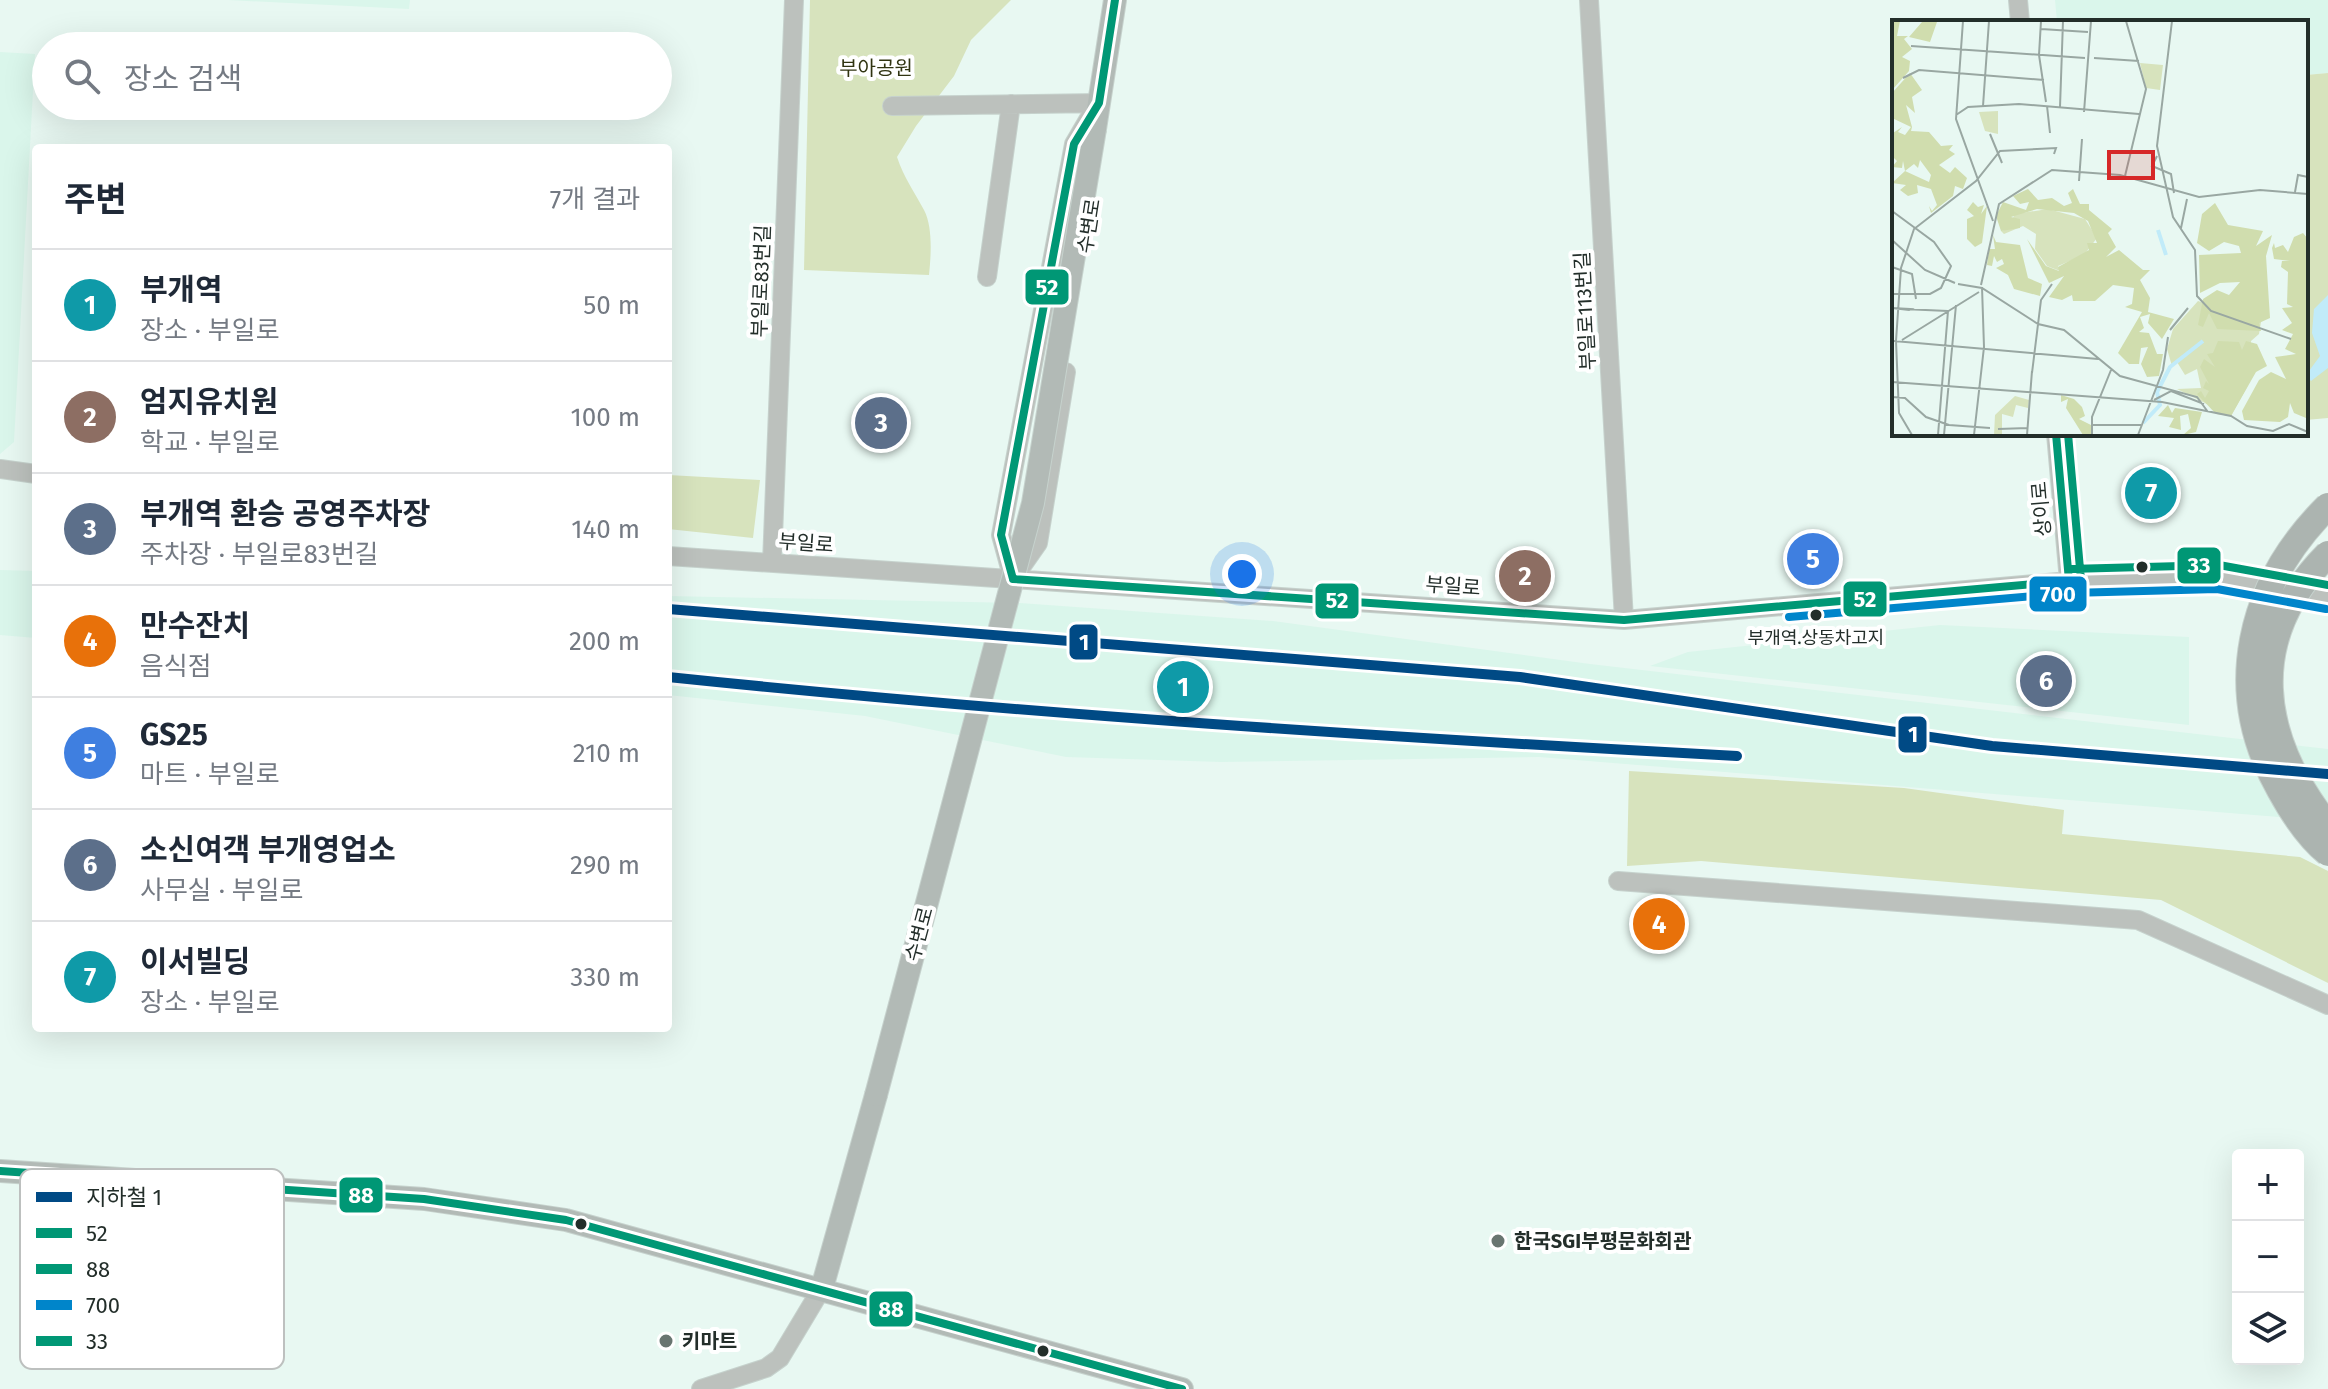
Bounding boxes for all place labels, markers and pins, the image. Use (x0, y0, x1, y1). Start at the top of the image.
pin: 3 (855, 393, 907, 453)
pin: 7 (2125, 463, 2177, 523)
pin: 5 (1787, 529, 1839, 589)
pin: 2 (1499, 546, 1551, 606)
unlabelled marker (2134, 559, 2150, 575)
marker: 부개역.상동차고지 (1808, 607, 1824, 623)
place label: 부개역.상동차고지 (1748, 627, 1884, 649)
pin: 6 (2020, 651, 2072, 711)
pin: 1 (1157, 657, 1209, 717)
pin: 4 (1633, 894, 1685, 954)
unlabelled marker (573, 1216, 589, 1232)
place label: 한국SGI부평문화회관 (1514, 1229, 1692, 1253)
marker: 한국SGI부평문화회관 (1489, 1232, 1507, 1250)
place label: 키마트 (682, 1329, 737, 1353)
marker: 키마트 (657, 1332, 675, 1350)
unlabelled marker (1035, 1343, 1051, 1359)

